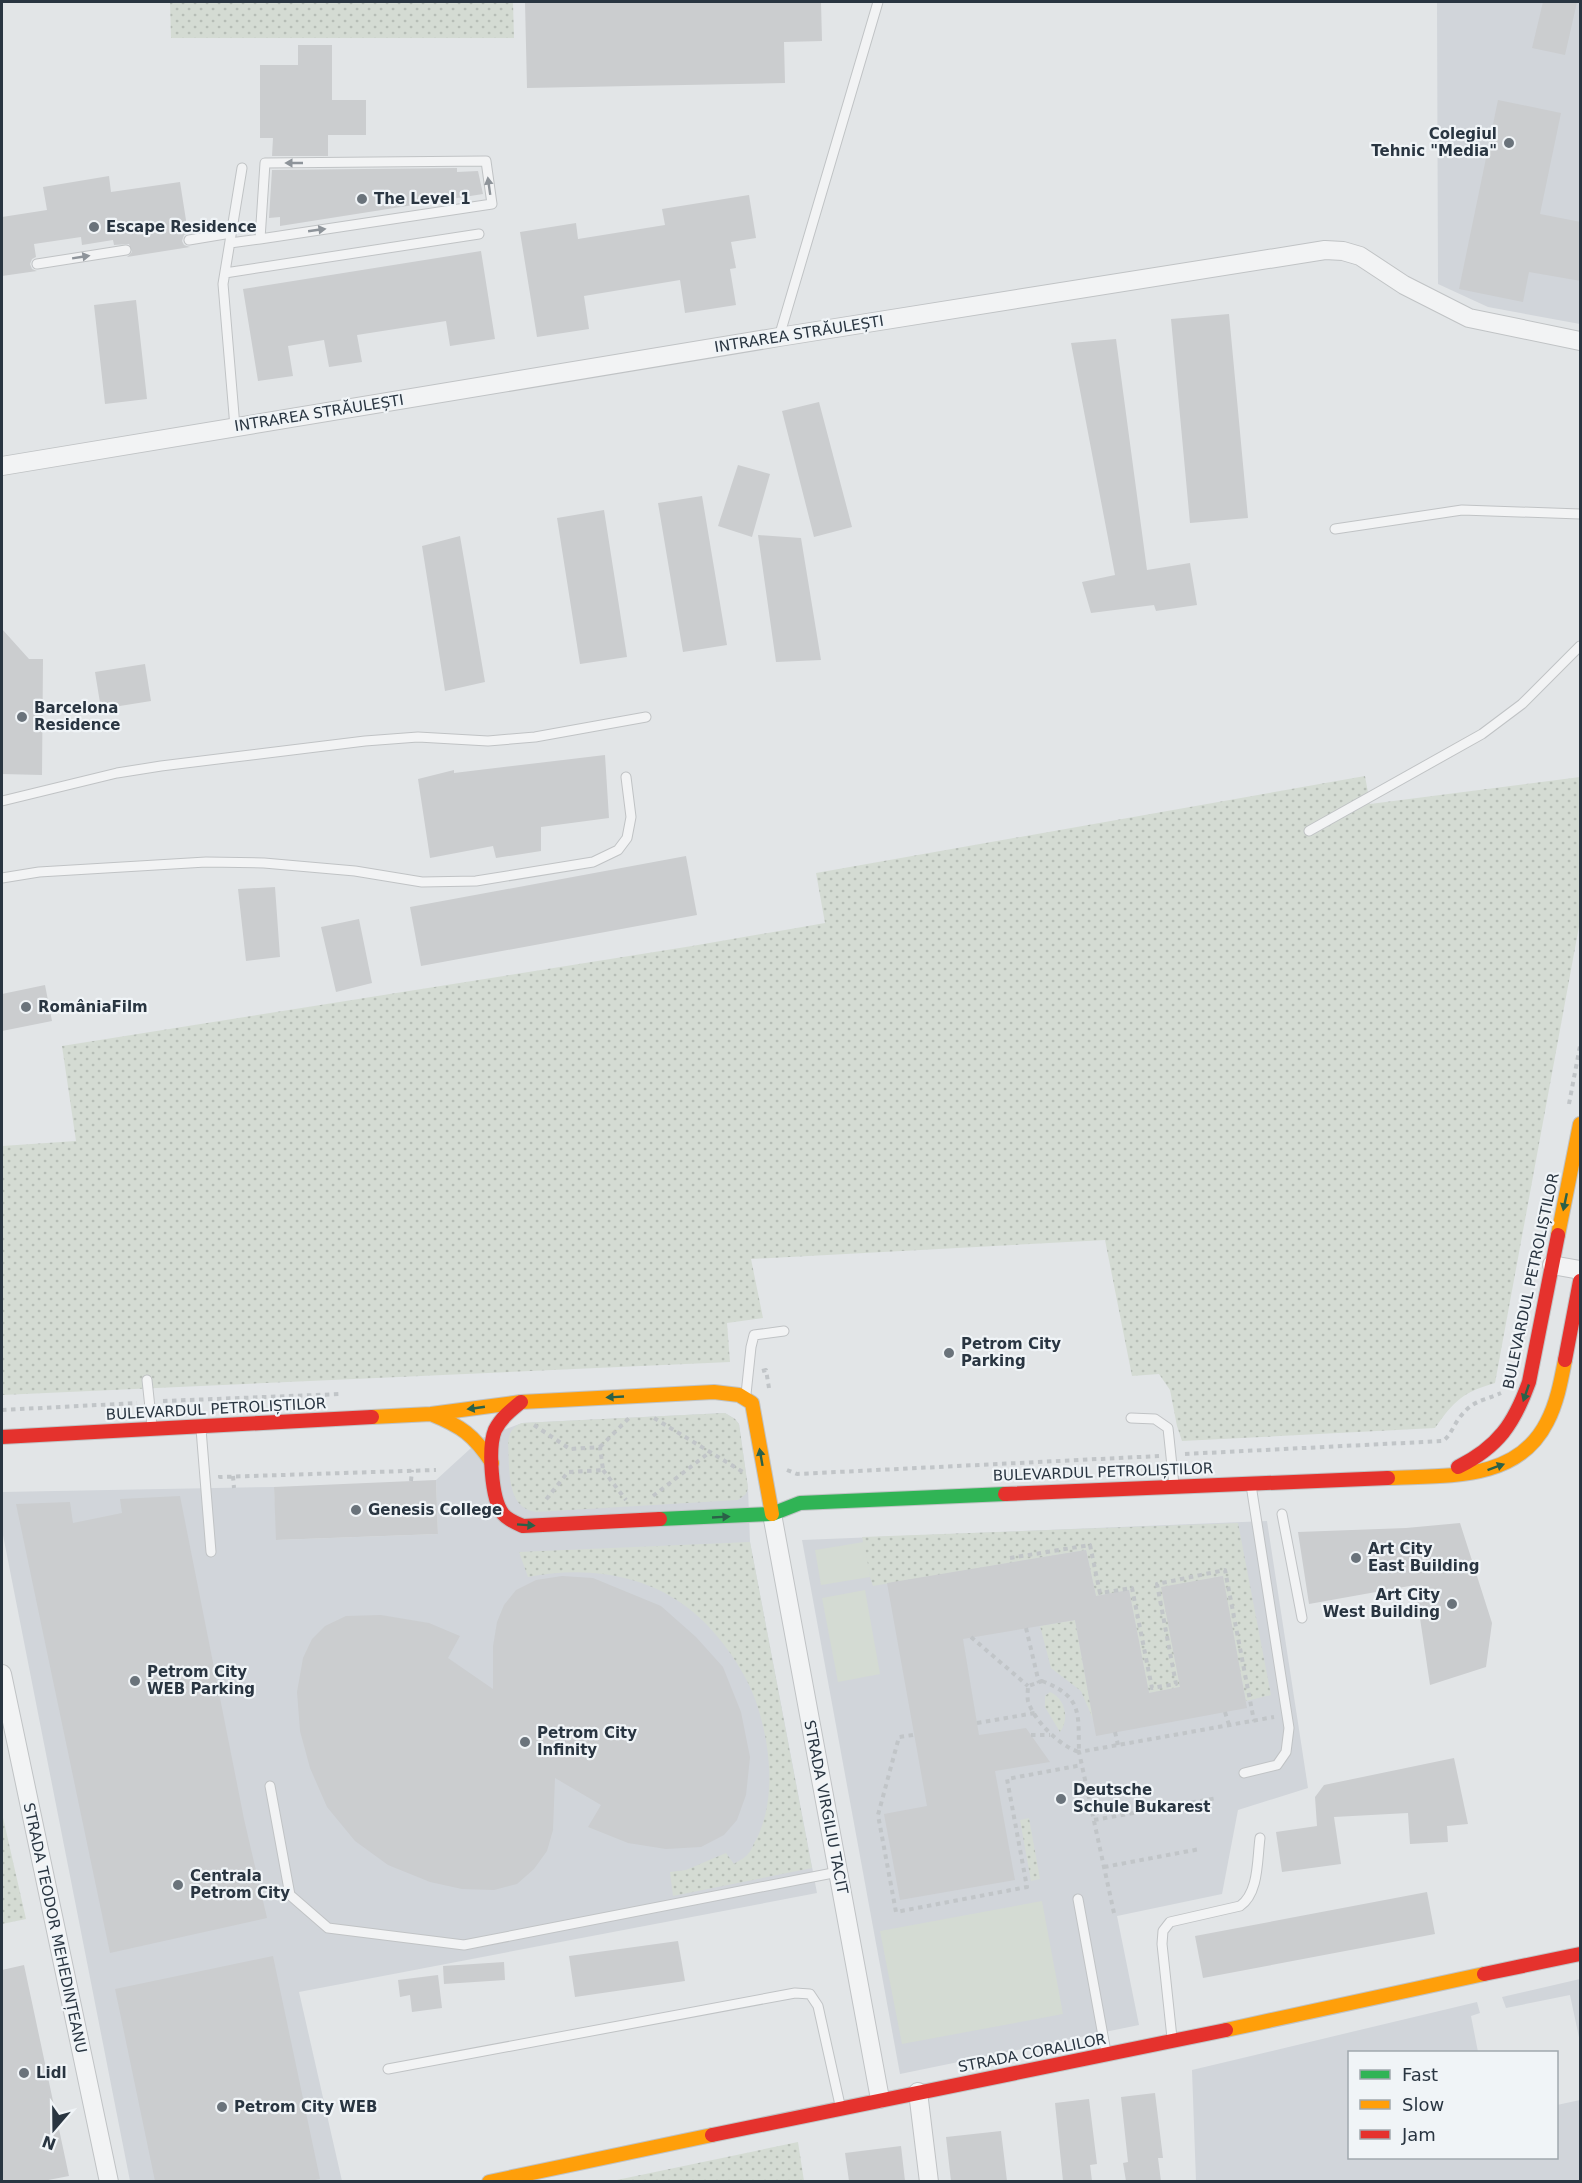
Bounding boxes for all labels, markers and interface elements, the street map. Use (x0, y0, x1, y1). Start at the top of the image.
place label: Colegiul Tehnic "Media" (1371, 125, 1497, 160)
marker: Colegiul Tehnic "Media" (1502, 136, 1516, 150)
one-way arrow (285, 158, 304, 168)
one-way arrow (485, 176, 494, 195)
place label: The Level 1 (374, 190, 471, 208)
marker: The Level 1 (355, 192, 369, 206)
place label: Escape Residence (106, 218, 257, 236)
marker: Escape Residence (87, 220, 101, 234)
one-way arrow (308, 225, 327, 234)
one-way arrow (72, 252, 91, 261)
street label: INTRAREA STRĂULEȘTI (713, 311, 885, 356)
street label: INTRAREA STRĂULEȘTI (233, 390, 405, 435)
place label: Barcelona Residence (34, 699, 120, 734)
marker: Barcelona Residence (15, 710, 29, 724)
place label: RomâniaFilm (38, 998, 148, 1016)
marker: RomâniaFilm (19, 1000, 33, 1014)
street label: BULEVARDUL PETROLIȘTILOR (1499, 1171, 1563, 1391)
one-way arrow (1559, 1192, 1569, 1211)
place label: Petrom City Parking (961, 1335, 1061, 1370)
marker: Petrom City Parking (942, 1346, 956, 1360)
one-way arrow (1520, 1384, 1530, 1402)
one-way arrow (606, 1392, 625, 1401)
street label: BULEVARDUL PETROLIȘTILOR (105, 1394, 327, 1424)
one-way arrow (467, 1403, 486, 1413)
one-way arrow (757, 1447, 766, 1466)
street label: BULEVARDUL PETROLIȘTILOR (992, 1459, 1214, 1485)
one-way arrow (1487, 1461, 1505, 1471)
place label: Genesis College (368, 1501, 502, 1519)
marker: Genesis College (349, 1503, 363, 1517)
one-way arrow (711, 1512, 730, 1521)
one-way arrow (517, 1520, 536, 1529)
place label: Art City East Building (1368, 1540, 1479, 1575)
marker: Art City East Building (1349, 1551, 1363, 1565)
place label: Art City West Building (1323, 1586, 1440, 1621)
marker: Art City West Building (1445, 1597, 1459, 1611)
place label: Petrom City WEB Parking (147, 1663, 255, 1698)
marker: Petrom City WEB Parking (128, 1674, 142, 1688)
street label: STRADA VIRGILIU TACIT (800, 1718, 852, 1896)
place label: Petrom City Infinity (537, 1724, 637, 1759)
marker: Petrom City Infinity (518, 1735, 532, 1749)
place label: Deutsche Schule Bukarest (1073, 1781, 1210, 1816)
marker: Deutsche Schule Bukarest (1054, 1792, 1068, 1806)
street label: STRADA TEODOR MEHEDINȚEANU (20, 1801, 90, 2055)
place label: Centrala Petrom City (190, 1867, 290, 1902)
marker: Centrala Petrom City (171, 1878, 185, 1892)
street label: STRADA CORALILOR (957, 2030, 1107, 2076)
legend (1348, 2051, 1558, 2159)
place label: Lidl (36, 2064, 67, 2082)
text: Fast (1402, 2064, 1438, 2085)
marker: Lidl (17, 2066, 31, 2080)
text: Slow (1402, 2094, 1444, 2115)
place label: Petrom City WEB (234, 2098, 377, 2116)
north arrow (24, 2099, 84, 2159)
marker: Petrom City WEB (215, 2100, 229, 2114)
text: Jam (1401, 2124, 1436, 2145)
text: N (39, 2131, 59, 2154)

